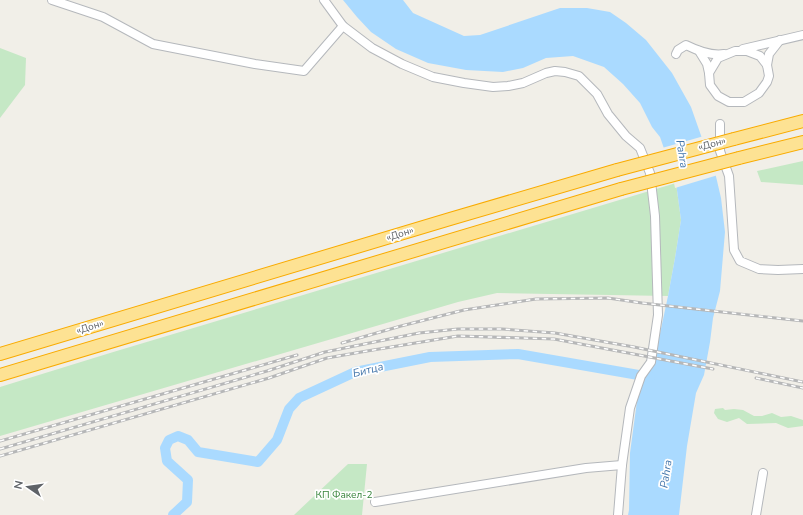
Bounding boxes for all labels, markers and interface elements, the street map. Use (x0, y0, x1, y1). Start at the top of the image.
street label: «Дон» (697, 134, 727, 154)
water label: Pahra (672, 139, 692, 169)
street label: «Дон» (384, 223, 416, 245)
street label: «Дон» (74, 316, 106, 338)
water label: Битца (351, 359, 385, 381)
water label: Pahra (656, 459, 676, 489)
north arrow (8, 467, 48, 507)
text: N (11, 479, 27, 491)
park label: КП Факел-2 (315, 488, 373, 502)

